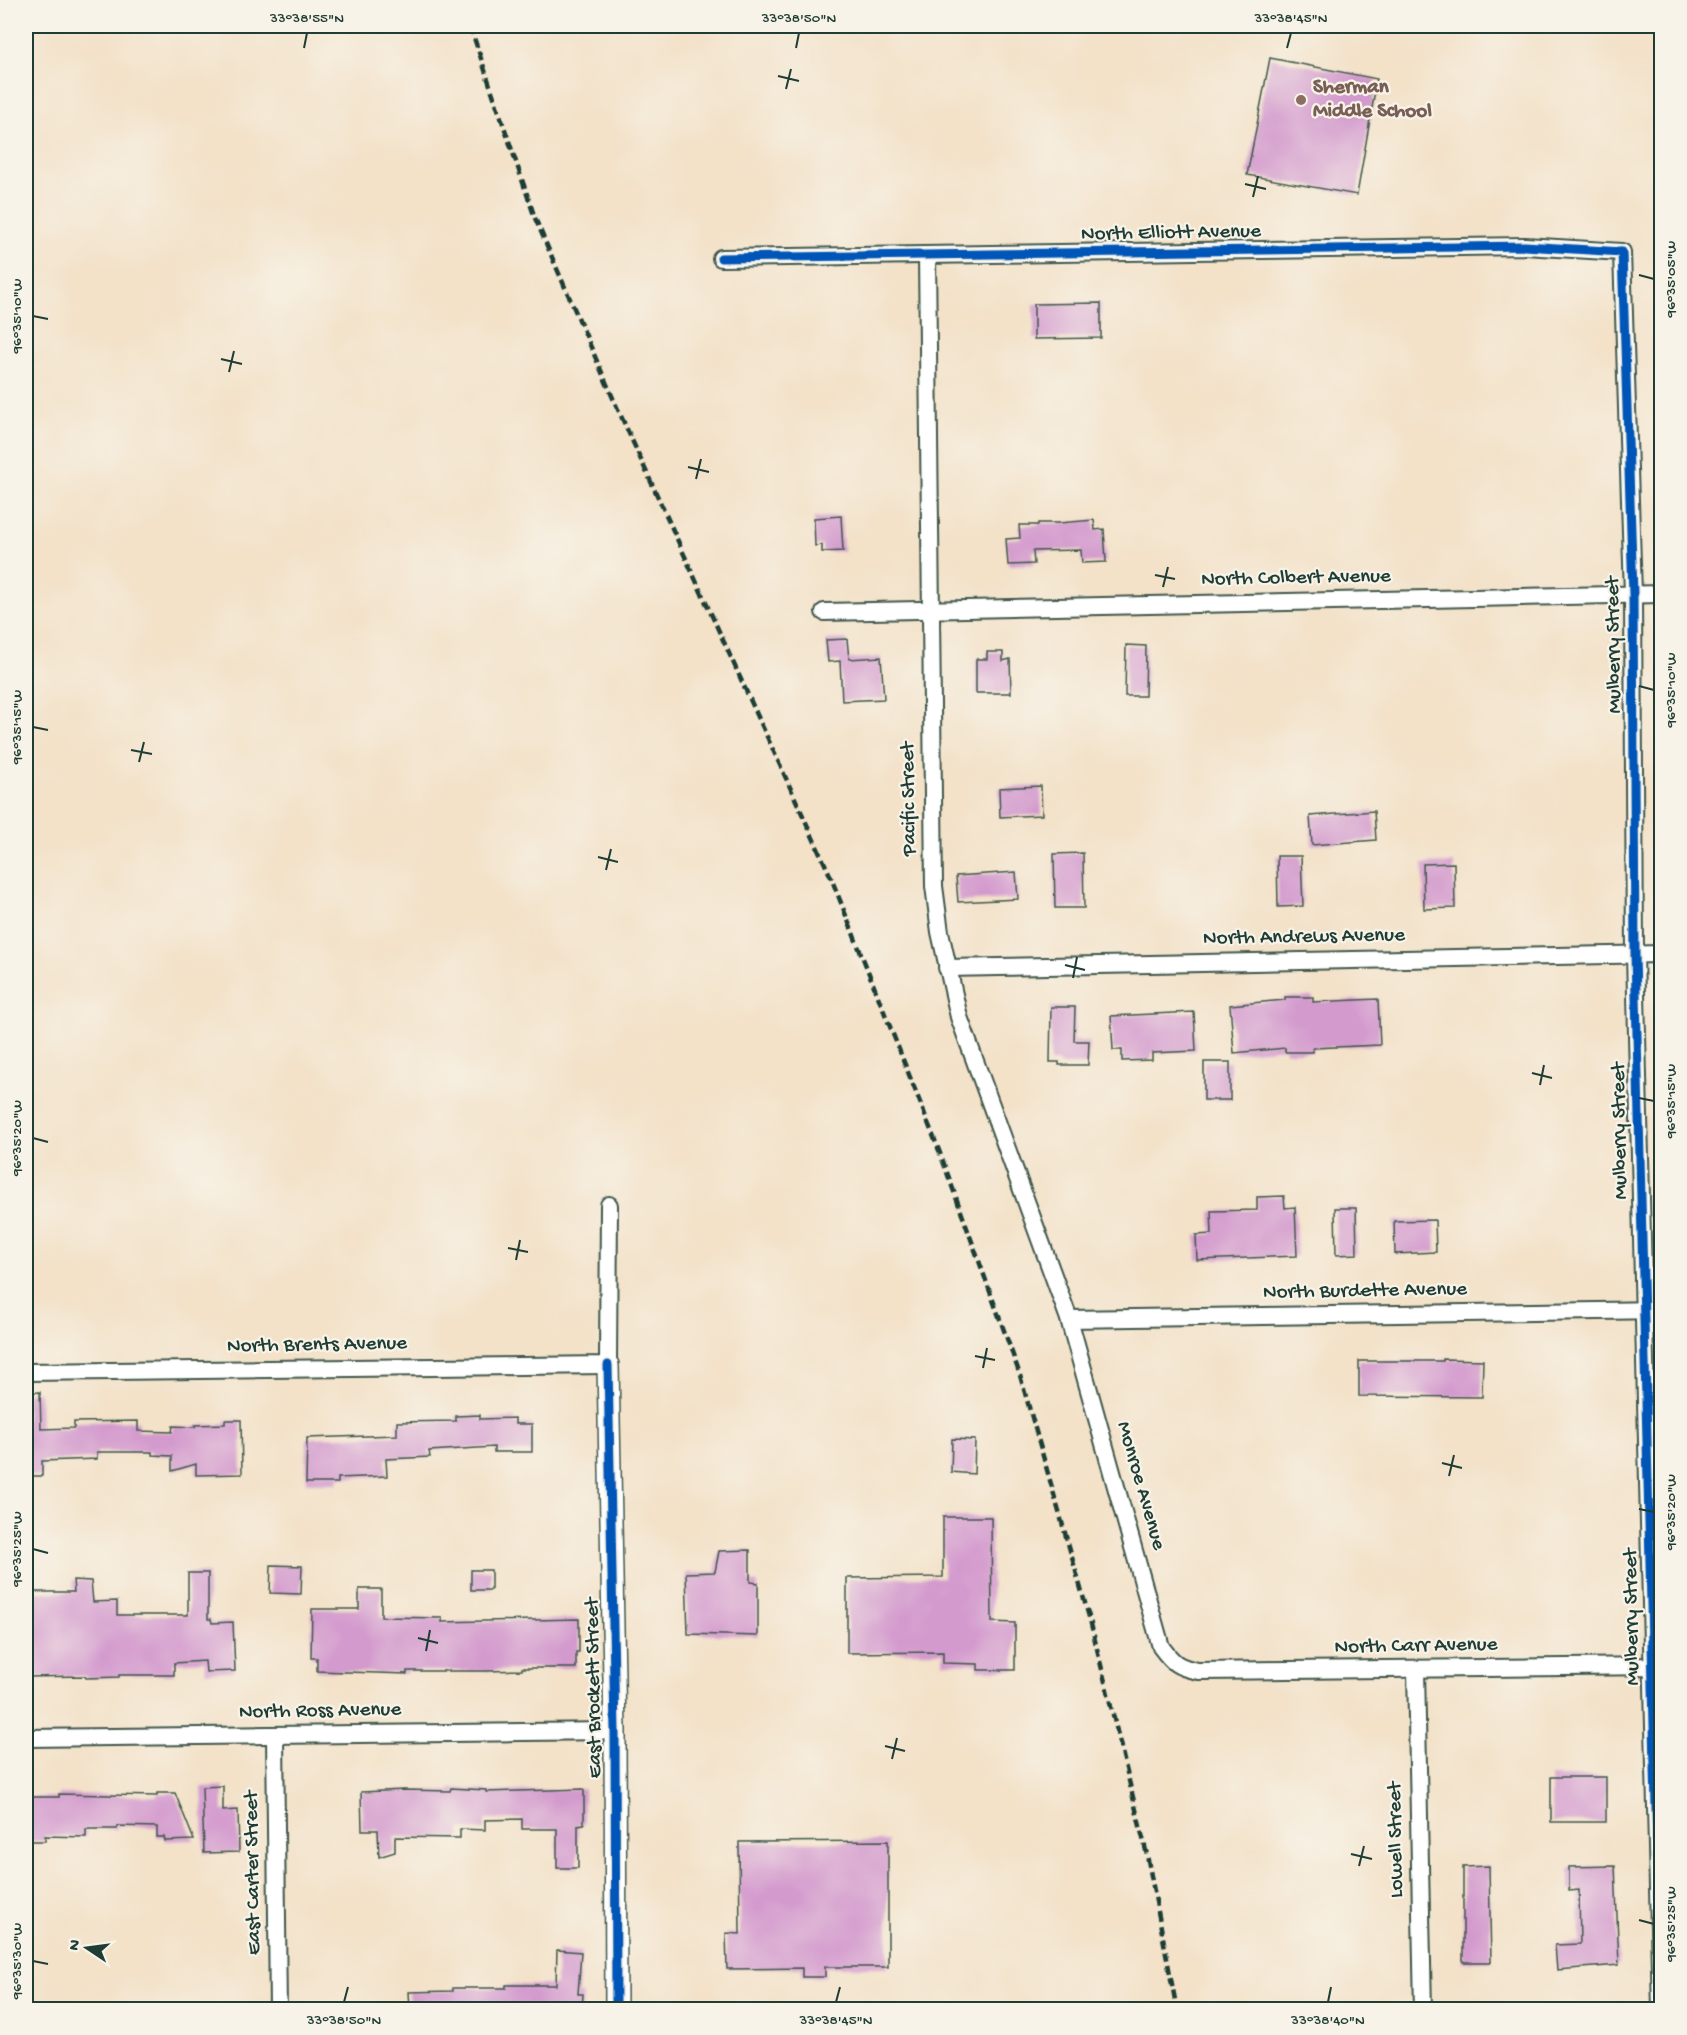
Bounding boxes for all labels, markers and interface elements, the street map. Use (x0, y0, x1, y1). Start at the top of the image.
text: 33°38'55"N (269, 10, 344, 28)
text: 33°38'50"N (761, 10, 836, 28)
text: 33°38'45"N (1253, 10, 1328, 28)
place label: Sherman Middle School (1313, 76, 1432, 125)
marker: Sherman Middle School (1294, 93, 1308, 107)
street label: North Elliott Avenue (1081, 220, 1262, 248)
text: 96°35'05"W (1663, 240, 1681, 318)
text: 96°35'10"W (9, 278, 27, 354)
street label: North Colbert Avenue (1201, 565, 1392, 593)
street label: Mulberry Street (1601, 574, 1629, 714)
text: 96°35'10"W (1663, 652, 1681, 728)
text: 96°35'15"W (9, 690, 27, 765)
street label: Pacific Street (896, 739, 924, 857)
street label: North Andrews Avenue (1203, 924, 1406, 952)
street label: Mulberry Street (1607, 1060, 1635, 1200)
text: 96°35'15"W (1663, 1064, 1681, 1139)
text: 96°35'20"W (9, 1100, 27, 1177)
street label: North Burdette Avenue (1263, 1278, 1468, 1306)
street label: North Brents Avenue (227, 1332, 409, 1360)
street label: Monroe Avenue (1110, 1419, 1171, 1554)
text: 96°35'20"W (1663, 1474, 1681, 1551)
text: 96°35'25"W (9, 1511, 27, 1588)
street label: Mulberry Street (1619, 1546, 1647, 1686)
street label: East Brockett Street (581, 1595, 609, 1778)
street label: North Carr Avenue (1334, 1633, 1499, 1661)
street label: North Ross Avenue (239, 1698, 403, 1726)
street label: Lowell Street (1383, 1779, 1411, 1898)
street label: East Carter Street (240, 1788, 268, 1955)
text: 96°35'25"W (1663, 1886, 1681, 1963)
north arrow (57, 1918, 117, 1978)
text: 96°35'30"W (9, 1922, 27, 2000)
text: N (65, 1938, 86, 1953)
text: 33°38'50"N (306, 2012, 381, 2030)
text: 33°38'45"N (798, 2012, 873, 2030)
text: 33°38'40"N (1290, 2012, 1365, 2030)

